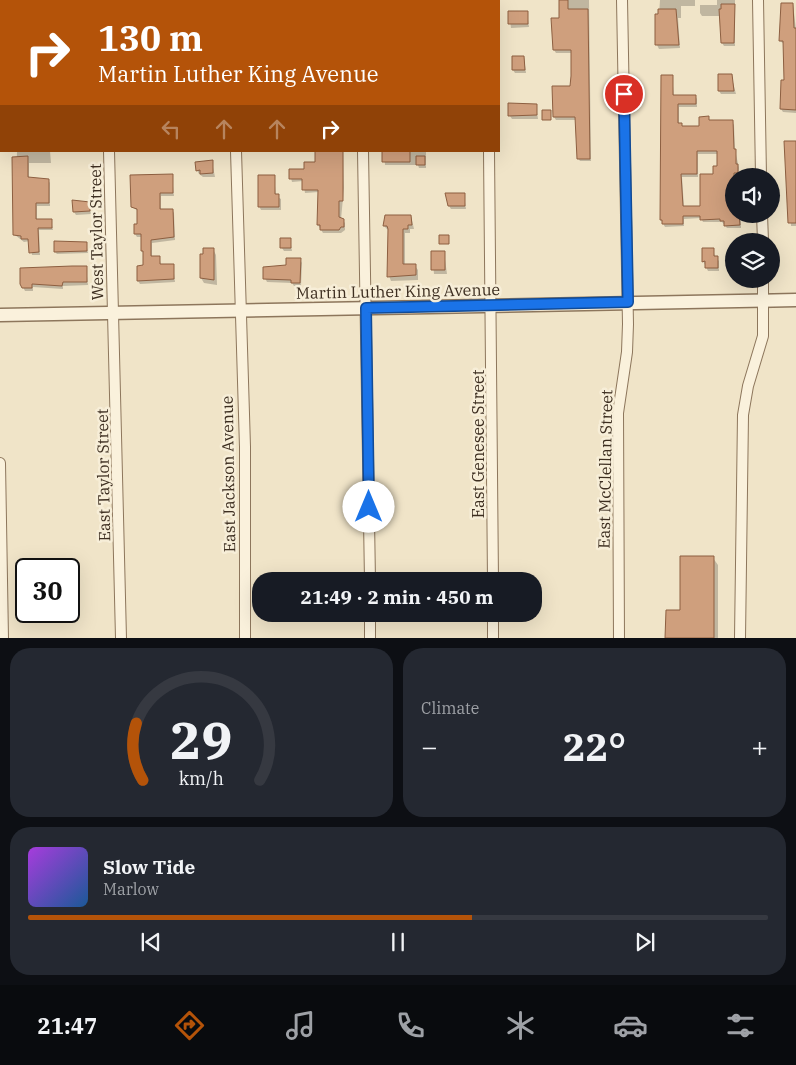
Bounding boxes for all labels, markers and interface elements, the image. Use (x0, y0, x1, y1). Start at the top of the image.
text: 130 m (98, 15, 203, 61)
icon: right (15, 20, 80, 85)
text: Martin Luther King Avenue (98, 59, 379, 88)
pin (603, 73, 645, 115)
icon: arrive (610, 80, 638, 108)
icon: left (157, 115, 185, 143)
icon: ahead (210, 115, 238, 143)
icon: ahead (263, 115, 291, 143)
icon: right (316, 115, 344, 143)
street label: West Taylor Street (85, 163, 107, 301)
map controls (725, 168, 780, 288)
button: sound (725, 168, 780, 223)
button: layers (725, 233, 780, 288)
street label: Martin Luther King Avenue (296, 279, 500, 303)
street label: East Genesee Street (468, 369, 488, 518)
street label: East McClellan Street (594, 389, 616, 549)
street label: East Jackson Avenue (217, 396, 239, 552)
street label: East Taylor Street (92, 408, 114, 541)
position arrow (342, 480, 394, 532)
speed limit sign: 30 (15, 558, 80, 623)
text: 21:49 · 2 min · 450 m (301, 585, 493, 609)
text: Climate (421, 698, 479, 718)
text: 29 (170, 706, 233, 773)
text: 22° (563, 722, 626, 771)
text: − (421, 728, 438, 765)
text: + (751, 728, 768, 765)
text: km/h (179, 767, 224, 790)
text: Slow Tide (103, 855, 195, 879)
text: Marlow (103, 879, 159, 899)
icon: previous (137, 928, 165, 956)
icon: pause (384, 928, 412, 956)
icon: next (631, 928, 659, 956)
icon: directions (172, 1008, 207, 1043)
icon: music (283, 1008, 318, 1043)
icon: phone (393, 1008, 428, 1043)
icon: climate (503, 1008, 538, 1043)
icon: car (613, 1008, 648, 1043)
icon: filters (723, 1008, 758, 1043)
text: 21:47 (38, 1011, 97, 1040)

